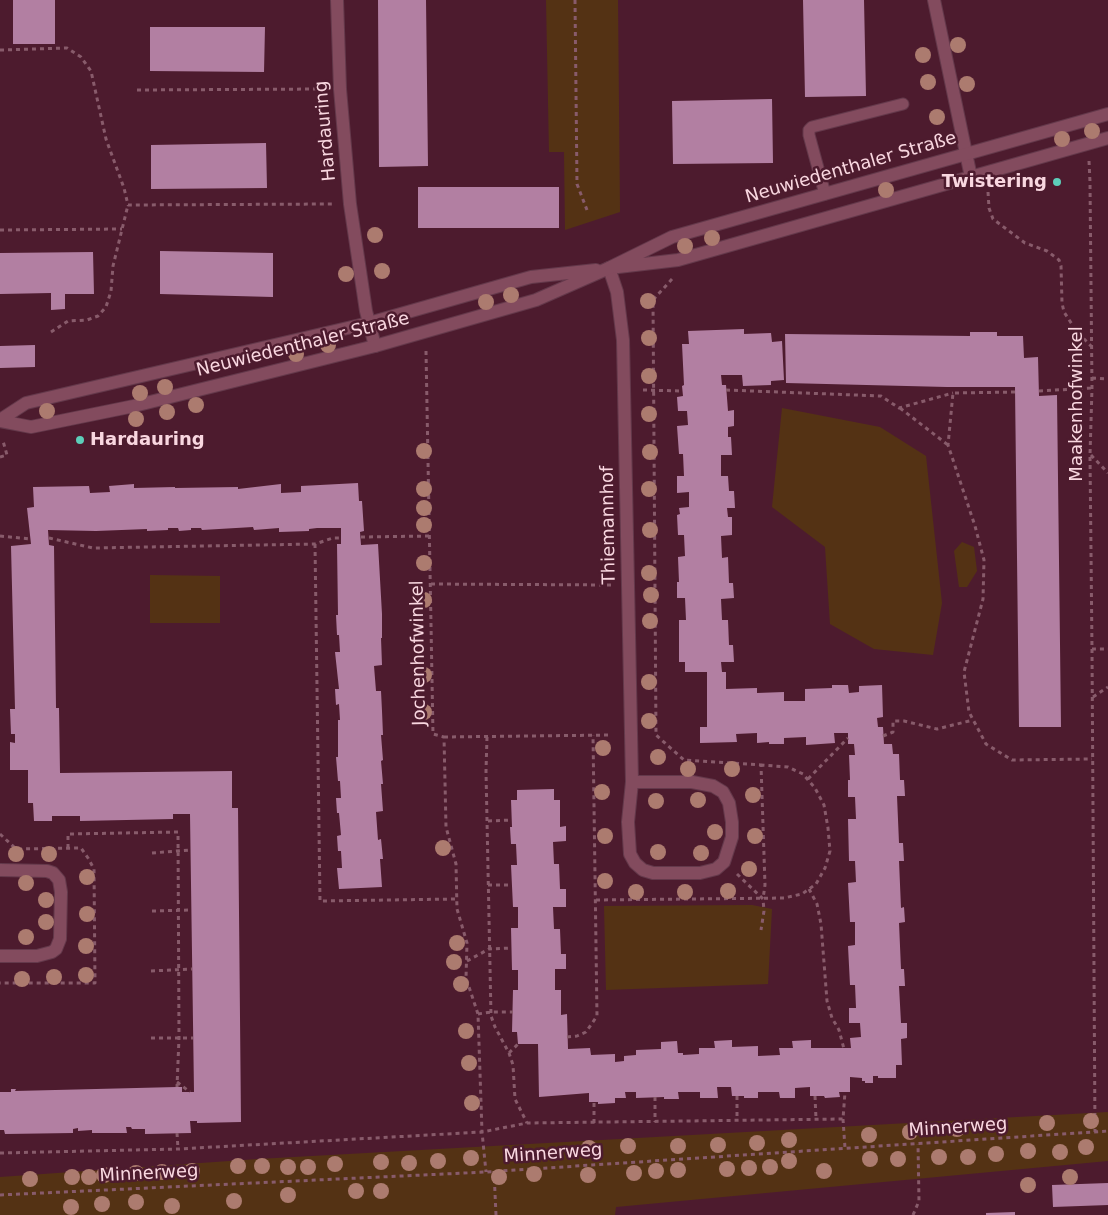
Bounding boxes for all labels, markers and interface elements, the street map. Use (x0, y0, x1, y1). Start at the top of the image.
street label: Hardauring (311, 80, 341, 182)
street label: Neuwiedenthaler Straße (743, 127, 959, 209)
place label: Twistering (942, 171, 1047, 193)
marker: Twistering (1051, 176, 1063, 188)
street label: Neuwiedenthaler Straße (194, 308, 412, 382)
street label: Maakenhofwinkel (1066, 326, 1088, 482)
place label: Hardauring (90, 429, 205, 451)
marker: Hardauring (74, 434, 86, 446)
street label: Thiemannhof (597, 466, 621, 584)
street label: Jochenhofwinkel (407, 580, 431, 726)
street label: Minnerweg (908, 1114, 1008, 1142)
street label: Minnerweg (503, 1140, 603, 1168)
street label: Minnerweg (99, 1161, 199, 1187)

